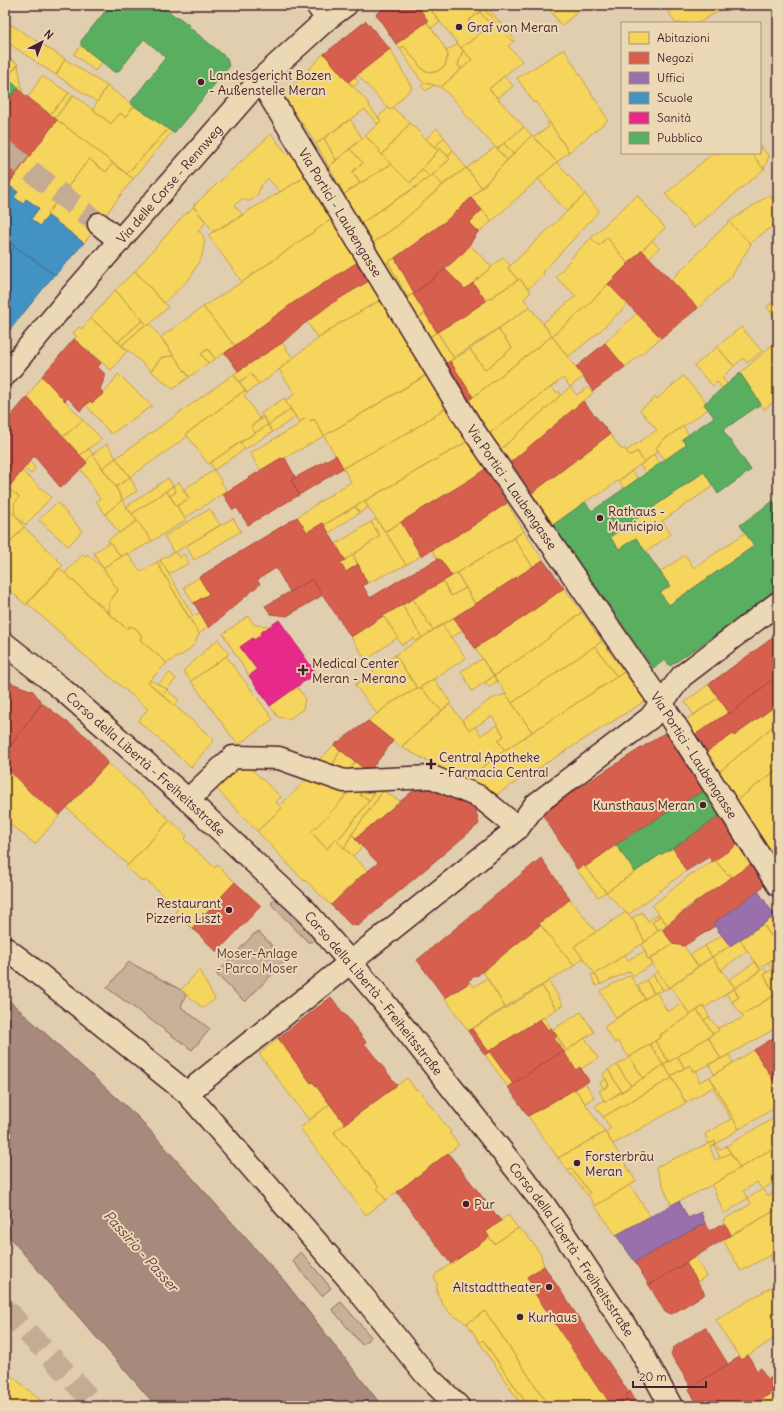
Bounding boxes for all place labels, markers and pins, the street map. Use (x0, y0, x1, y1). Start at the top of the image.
place label: Graf von Meran (467, 19, 559, 36)
marker: Graf von Meran (454, 22, 464, 32)
place label: Landesgericht Bozen - Außenstelle Meran (209, 67, 332, 99)
marker: Landesgericht Bozen - Außenstelle Meran (196, 77, 206, 87)
place label: Rathaus - Municipio (608, 503, 665, 535)
marker: Rathaus - Municipio (595, 513, 605, 523)
place label: Medical Center Meran - Merano (312, 655, 406, 687)
marker: Medical Center Meran - Merano (297, 664, 309, 676)
place label: Central Apotheke - Farmacia Central (439, 749, 548, 781)
marker: Central Apotheke - Farmacia Central (426, 759, 436, 769)
place label: Kunsthaus Meran (593, 797, 695, 814)
marker: Kunsthaus Meran (698, 800, 708, 810)
place label: Restaurant Pizzeria Liszt (146, 895, 222, 927)
marker: Restaurant Pizzeria Liszt (224, 905, 234, 915)
place label: Forsterbräu Meran (585, 1148, 655, 1180)
marker: Forsterbräu Meran (572, 1158, 582, 1168)
place label: Pur (474, 1196, 495, 1213)
marker: Pur (461, 1199, 471, 1209)
place label: Altstadttheater (453, 1279, 542, 1296)
marker: Altstadttheater (544, 1282, 554, 1292)
place label: Kurhaus (528, 1309, 577, 1326)
marker: Kurhaus (515, 1312, 525, 1322)

